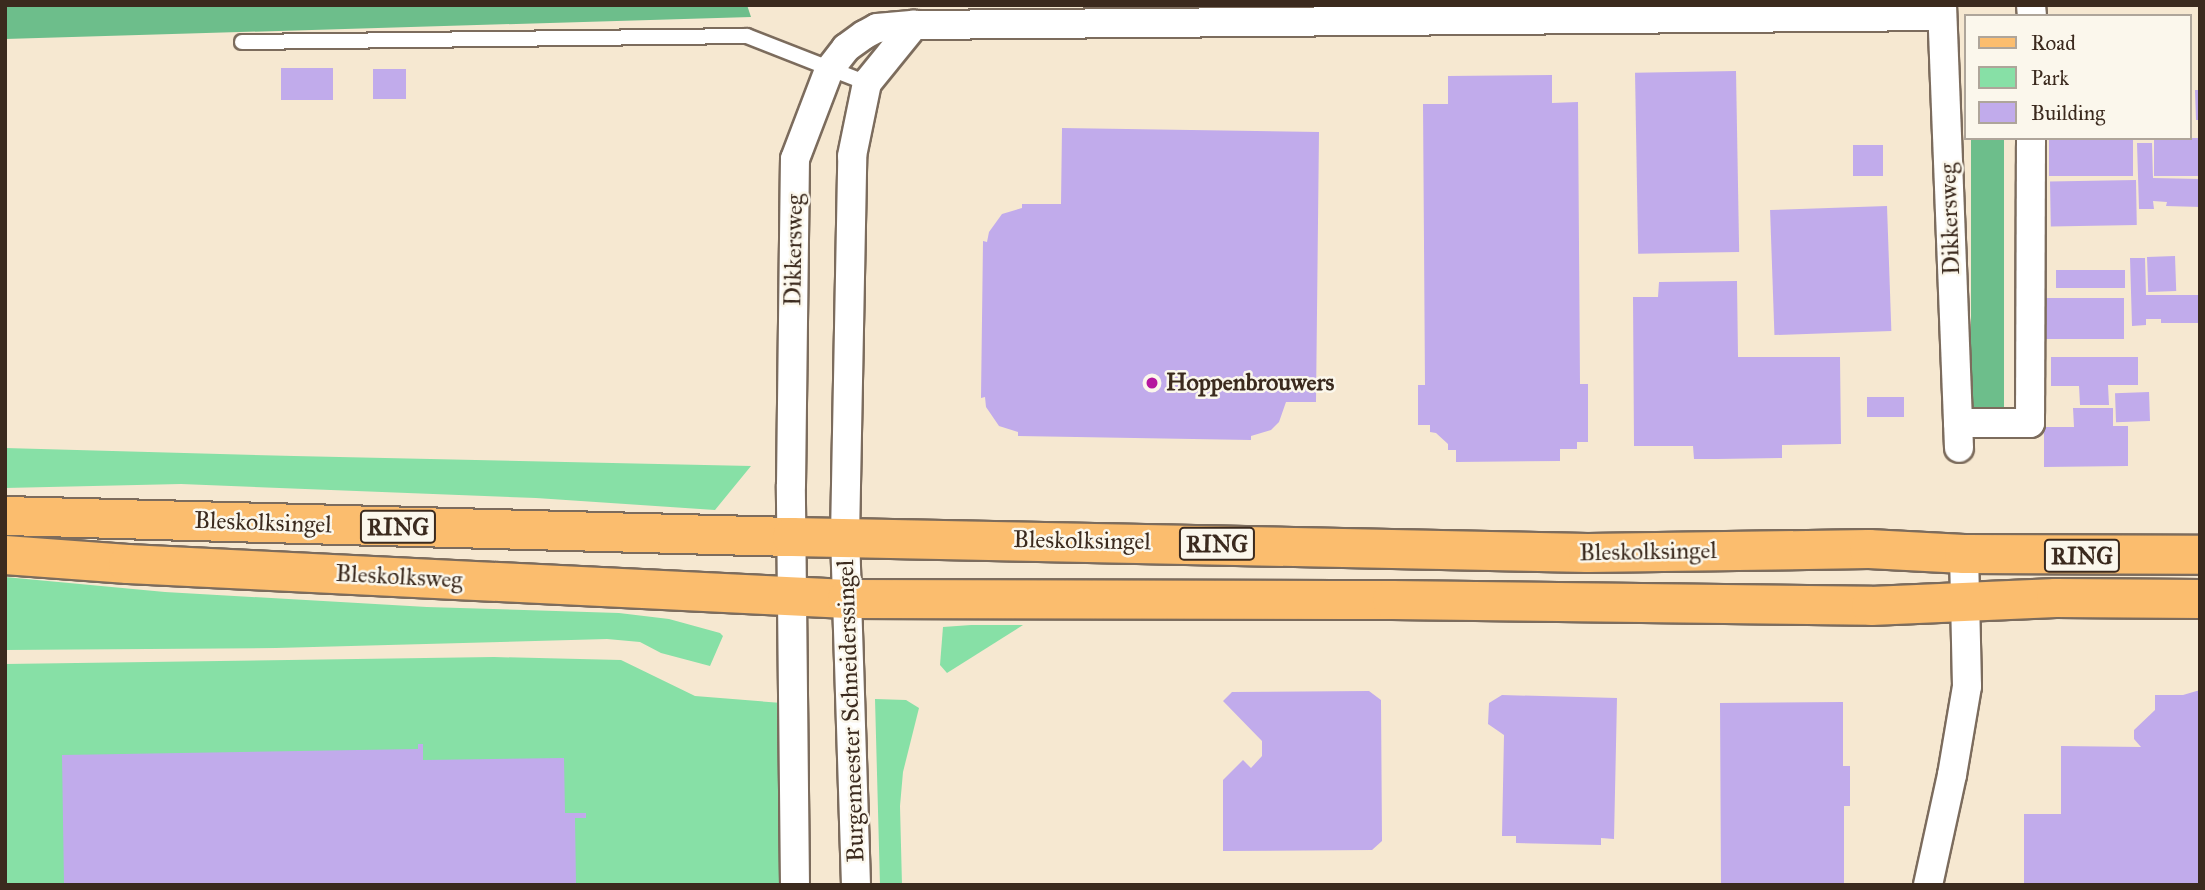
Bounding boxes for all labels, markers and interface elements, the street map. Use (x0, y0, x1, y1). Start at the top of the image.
legend (1964, 14, 2191, 140)
text: Road (2031, 30, 2076, 56)
text: Park (2031, 65, 2069, 91)
text: Building (2031, 100, 2105, 126)
street label: Dikkersweg (1934, 162, 1966, 276)
street label: Dikkersweg (779, 194, 809, 306)
place label: Hoppenbrouwers (1166, 369, 1334, 397)
marker: Hoppenbrouwers (1144, 375, 1160, 391)
street label: Bleskolksingel (194, 506, 332, 540)
road number: RING (360, 508, 436, 547)
road number: RING (1178, 524, 1256, 564)
street label: Bleskolksingel (1013, 525, 1151, 557)
street label: Bleskolksingel (1579, 536, 1717, 568)
road number: RING (2044, 536, 2120, 576)
street label: Bleskolksweg (335, 559, 463, 595)
street label: Burgemeester Schneiderssingel (831, 559, 871, 863)

